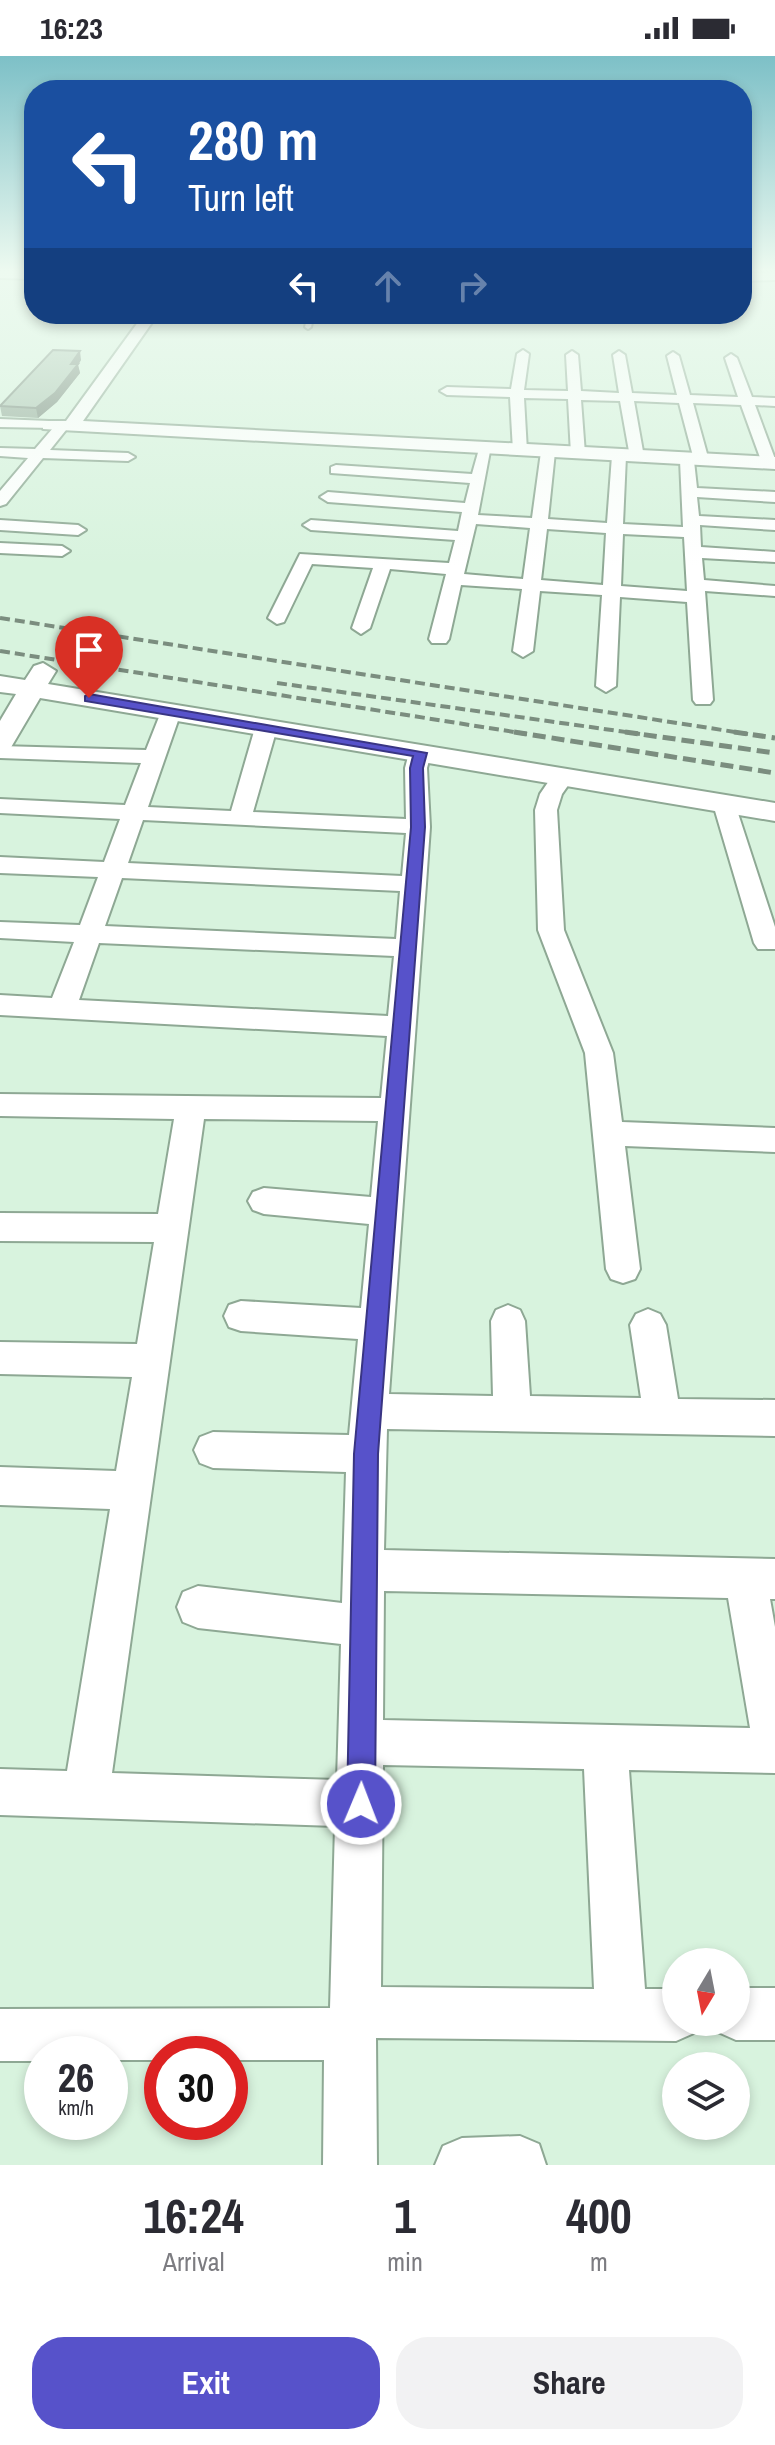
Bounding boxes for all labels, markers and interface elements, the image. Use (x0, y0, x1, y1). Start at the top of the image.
text: 16:23 (40, 8, 103, 48)
text: 280 m (188, 102, 318, 177)
icon: left (56, 112, 160, 216)
text: Turn left (188, 174, 294, 222)
icon: left (282, 264, 326, 308)
icon: ahead (366, 264, 410, 308)
icon: right (450, 264, 494, 308)
pin (55, 616, 123, 698)
icon: arrive (67, 628, 111, 672)
position arrow (319, 1762, 403, 1846)
north arrow (662, 1948, 750, 2036)
map controls (662, 1948, 750, 2140)
speed limit sign: 30 (144, 2036, 248, 2140)
text: 26 (58, 2051, 94, 2104)
button: layers (662, 2052, 750, 2140)
text: km/h (58, 2094, 94, 2121)
text: 16:24 (143, 2183, 244, 2248)
text: 1 (394, 2183, 416, 2248)
text: 400 (566, 2183, 632, 2248)
text: Arrival (163, 2244, 224, 2279)
text: min (387, 2244, 423, 2279)
text: m (590, 2244, 608, 2279)
button: Exit (32, 2337, 380, 2429)
button: Share (396, 2337, 743, 2429)

